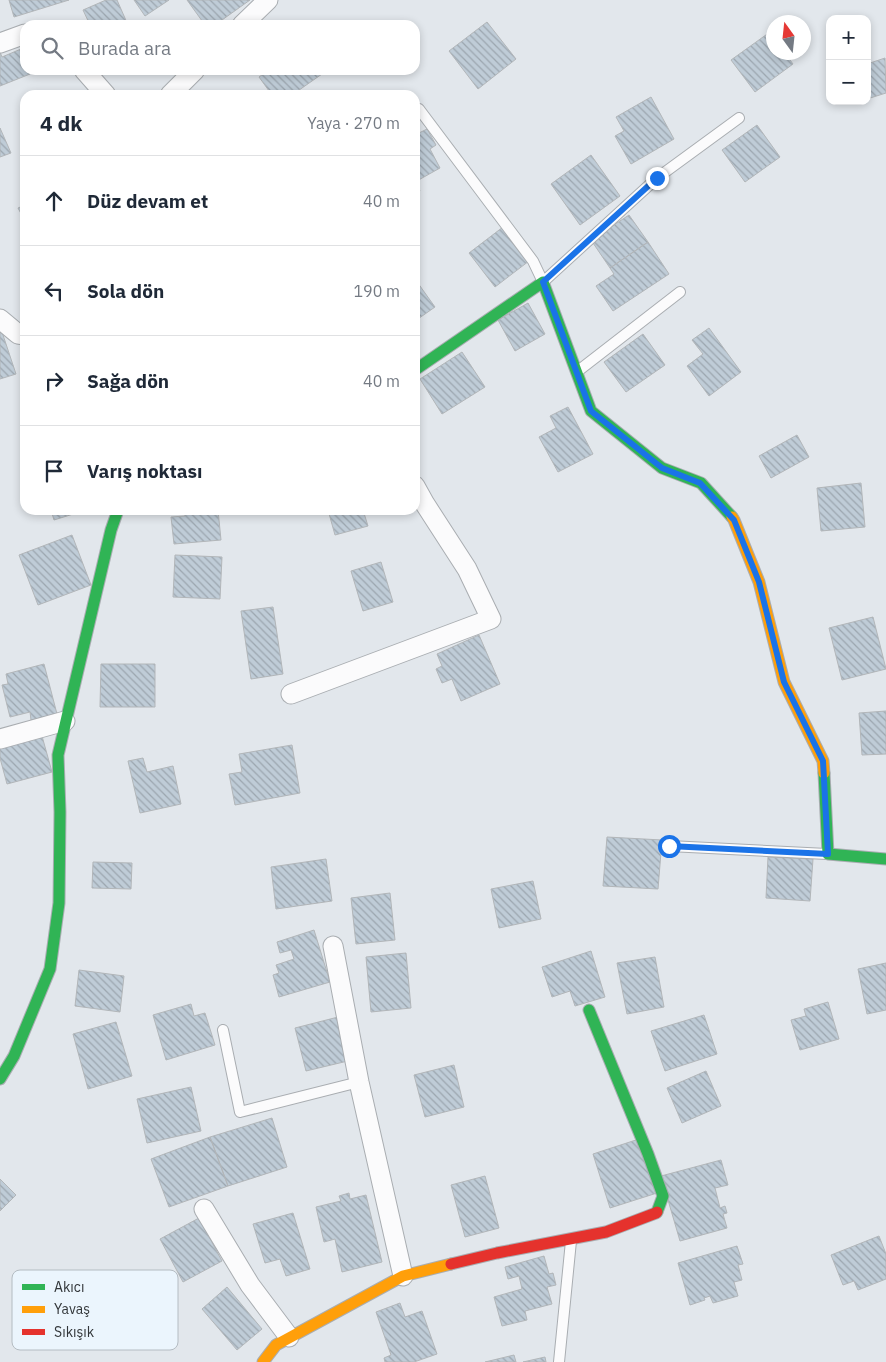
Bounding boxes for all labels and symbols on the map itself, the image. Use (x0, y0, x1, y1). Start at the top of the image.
north arrow (766, 15, 811, 60)
route end (646, 167, 669, 190)
route start (658, 835, 681, 858)
legend (12, 1270, 178, 1350)
text: Akıcı (54, 1278, 84, 1296)
text: Yavaş (54, 1300, 90, 1318)
text: Sıkışık (54, 1323, 95, 1341)

